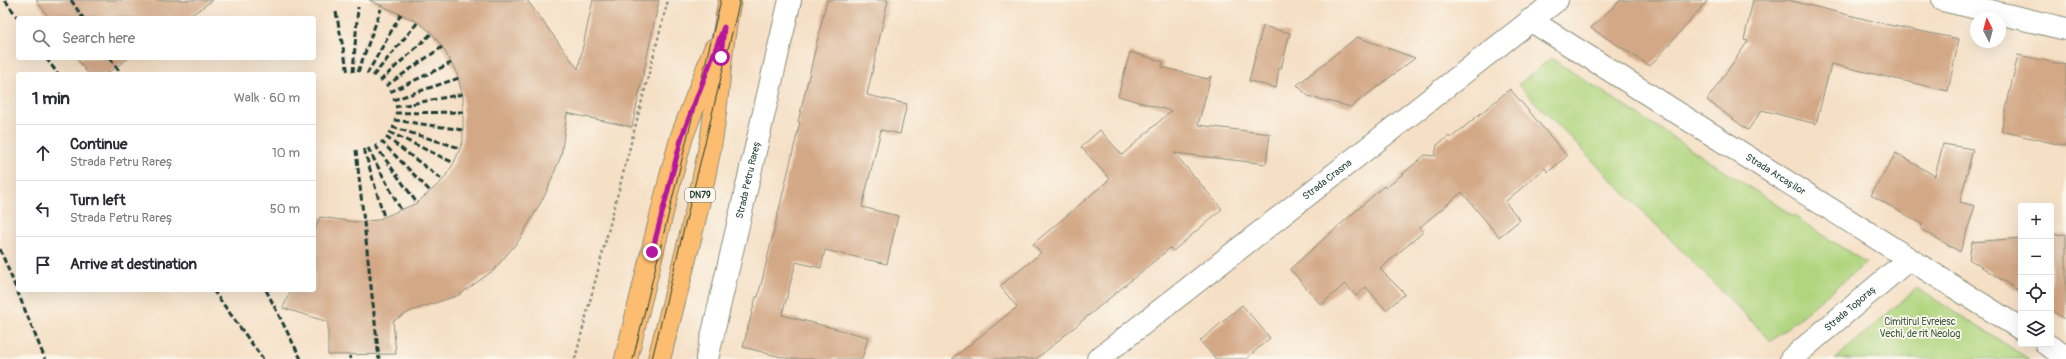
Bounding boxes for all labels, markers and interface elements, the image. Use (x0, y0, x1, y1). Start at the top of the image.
north arrow (1970, 12, 2006, 48)
search box (16, 16, 316, 60)
icon: search (30, 27, 52, 49)
text: Search here (62, 29, 135, 48)
route start (712, 48, 730, 66)
text: 1 min (32, 88, 70, 109)
text: Walk · 60 m (234, 90, 300, 106)
text: Continue (70, 135, 128, 154)
street label: Strada Petru Rareș (734, 139, 763, 220)
icon: ahead (32, 142, 54, 164)
text: 10 m (272, 145, 300, 161)
street label: Strada Arcașilor (1743, 151, 1808, 198)
text: Strada Petru Rareș (70, 154, 174, 170)
street label: Strada Crasna (1300, 157, 1354, 203)
road number: DN79 (685, 188, 715, 202)
text: Turn left (70, 191, 126, 210)
icon: left (32, 198, 54, 220)
text: 50 m (270, 201, 300, 217)
map controls (2018, 203, 2054, 347)
button: + (2018, 203, 2054, 239)
text: Strada Petru Rareș (70, 210, 174, 226)
button: − (2018, 239, 2054, 275)
route end (643, 243, 661, 261)
icon: arrive (32, 254, 54, 276)
text: Arrive at destination (70, 255, 197, 274)
button: locate (2018, 275, 2054, 311)
street label: Strada Toporaș (1822, 283, 1879, 334)
button: layers (2018, 311, 2054, 347)
park label: Cimitirul Evreiesc Vechi, de rit Neolog (1880, 316, 1960, 340)

